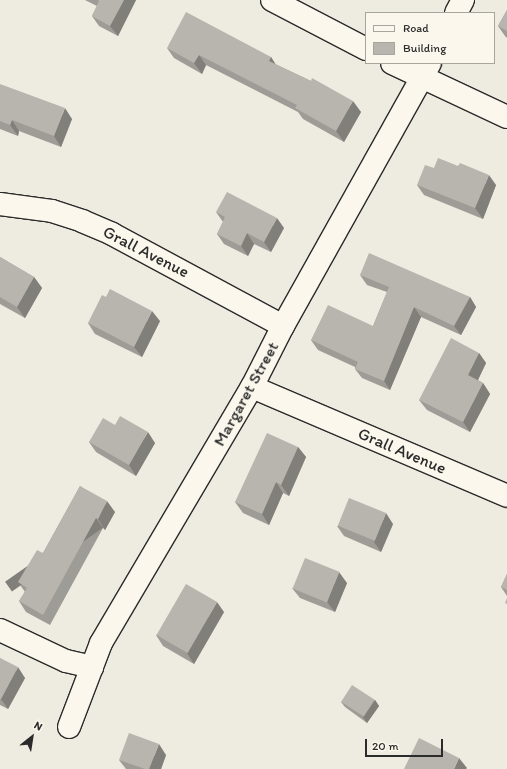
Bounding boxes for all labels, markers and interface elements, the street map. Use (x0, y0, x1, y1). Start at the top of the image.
legend (365, 12, 495, 64)
text: Road (403, 21, 429, 35)
text: Building (403, 41, 446, 55)
street label: Grall Avenue (100, 222, 192, 282)
street label: Margaret Street (209, 338, 283, 450)
street label: Grall Avenue (355, 423, 449, 479)
north arrow (12, 717, 52, 757)
text: N (32, 719, 45, 734)
scale bar (367, 731, 445, 757)
text: 20 m (372, 739, 399, 753)

